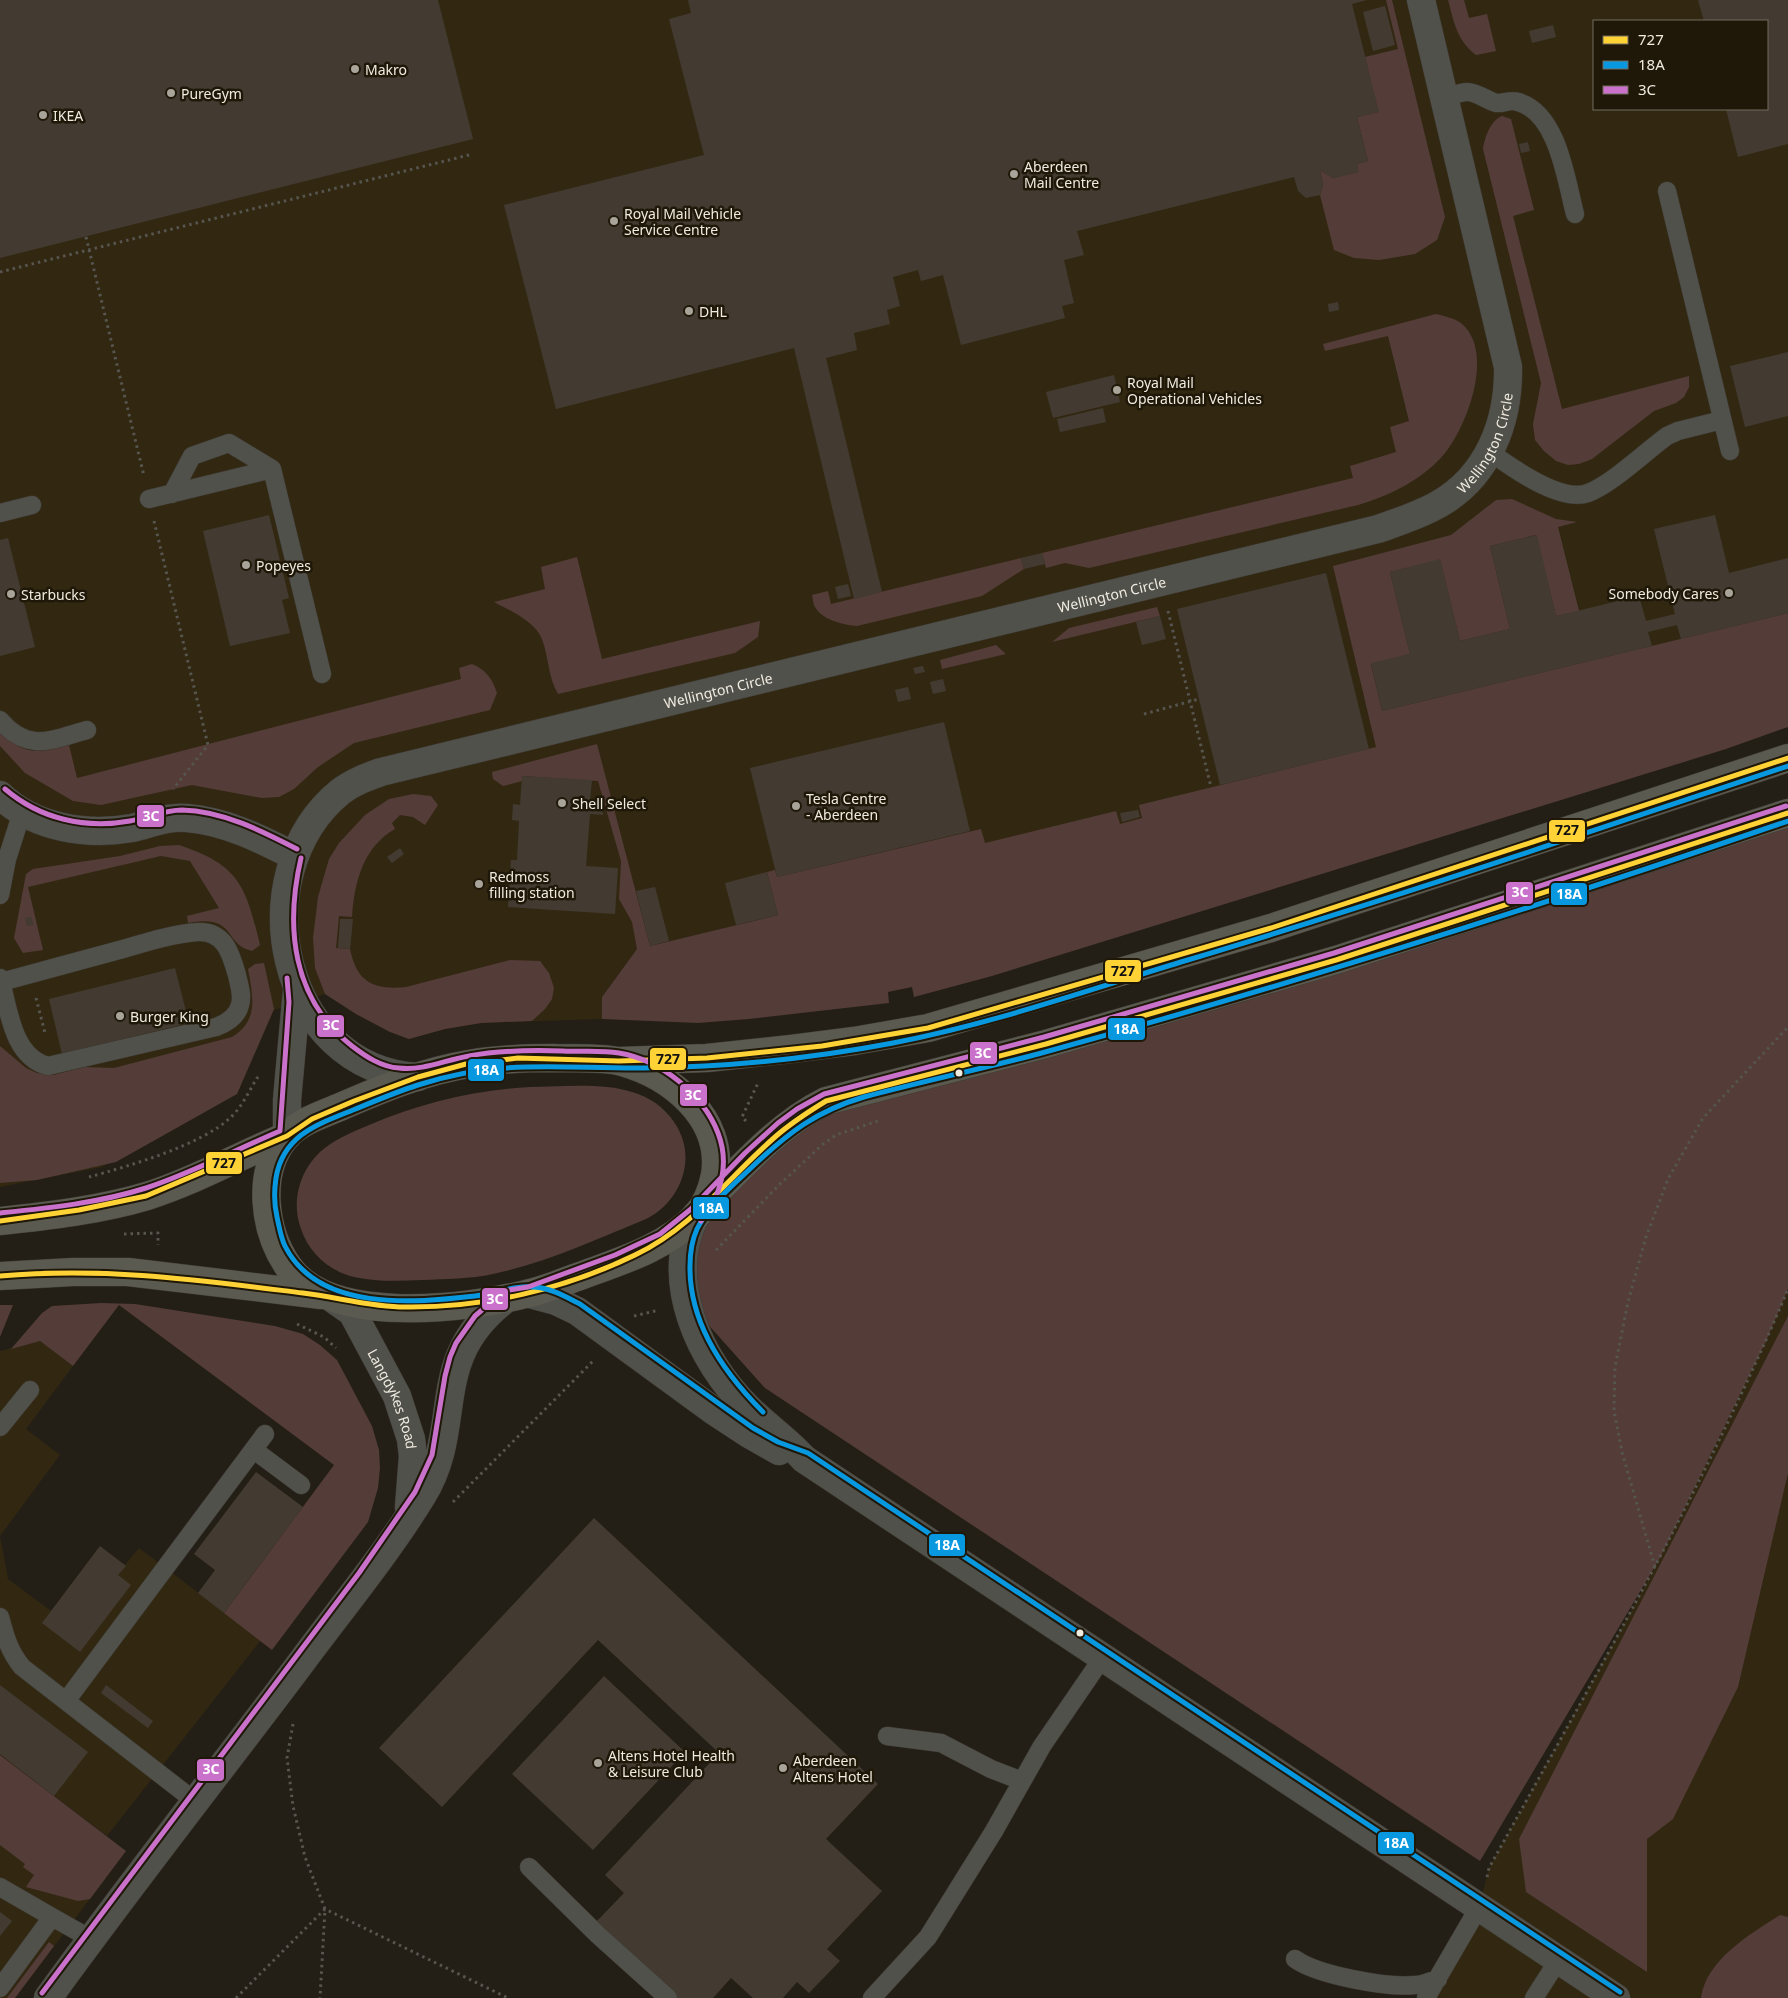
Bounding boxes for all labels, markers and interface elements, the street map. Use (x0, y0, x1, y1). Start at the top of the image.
legend (1593, 20, 1768, 110)
text: 727 (1638, 29, 1664, 49)
text: 18A (1638, 54, 1665, 74)
place label: Makro (365, 60, 407, 79)
marker: Makro (349, 63, 361, 75)
text: 3C (1638, 79, 1657, 99)
place label: PureGym (181, 84, 242, 103)
marker: PureGym (165, 87, 177, 99)
place label: IKEA (53, 106, 83, 125)
marker: IKEA (37, 109, 49, 121)
place label: Aberdeen Mail Centre (1024, 157, 1099, 192)
marker: Aberdeen Mail Centre (1008, 168, 1020, 180)
place label: Royal Mail Vehicle Service Centre (624, 204, 741, 239)
marker: Royal Mail Vehicle Service Centre (608, 215, 620, 227)
place label: DHL (699, 302, 727, 321)
marker: DHL (683, 305, 695, 317)
place label: Royal Mail Operational Vehicles (1127, 373, 1262, 408)
marker: Royal Mail Operational Vehicles (1111, 384, 1123, 396)
street label: Wellington Circle (1452, 392, 1516, 497)
place label: Popeyes (256, 556, 311, 575)
marker: Popeyes (240, 559, 252, 571)
street label: Wellington Circle (1055, 572, 1168, 616)
place label: Somebody Cares (1609, 584, 1719, 603)
place label: Starbucks (21, 585, 86, 604)
marker: Somebody Cares (1723, 587, 1735, 599)
marker: Starbucks (5, 588, 17, 600)
street label: Wellington Circle (662, 667, 774, 712)
place label: Tesla Centre - Aberdeen (806, 789, 886, 824)
place label: Shell Select (572, 794, 646, 813)
marker: Shell Select (556, 797, 568, 809)
marker: Tesla Centre - Aberdeen (790, 800, 802, 812)
line badge: 3C (136, 804, 165, 828)
text: 3C (143, 806, 160, 825)
line badge: 727 (1548, 819, 1586, 843)
text: 727 (1555, 820, 1579, 839)
place label: Redmoss filling station (489, 867, 575, 902)
marker: Redmoss filling station (473, 878, 485, 890)
line badge: 3C (1505, 881, 1534, 905)
text: 3C (1512, 882, 1529, 901)
line badge: 18A (1550, 882, 1588, 906)
text: 18A (1556, 884, 1582, 903)
line badge: 727 (1104, 959, 1142, 983)
text: 727 (1111, 961, 1135, 980)
place label: Burger King (130, 1007, 209, 1026)
marker: Burger King (114, 1010, 126, 1022)
line badge: 3C (316, 1014, 345, 1038)
text: 3C (323, 1015, 340, 1034)
line badge: 18A (1107, 1017, 1146, 1041)
text: 18A (1113, 1019, 1139, 1038)
line badge: 3C (969, 1041, 998, 1065)
text: 3C (975, 1043, 992, 1062)
line badge: 727 (649, 1047, 687, 1071)
text: 727 (656, 1049, 680, 1068)
line badge: 18A (467, 1058, 505, 1082)
text: 18A (473, 1060, 499, 1079)
unlabelled marker (954, 1068, 964, 1078)
line badge: 3C (679, 1083, 708, 1107)
text: 3C (685, 1085, 702, 1104)
line badge: 727 (205, 1151, 243, 1175)
text: 727 (212, 1153, 236, 1172)
line badge: 18A (692, 1196, 730, 1220)
text: 18A (698, 1198, 724, 1217)
line badge: 3C (481, 1287, 509, 1311)
text: 3C (487, 1289, 504, 1308)
street label: Langdykes Road (364, 1345, 422, 1450)
line badge: 18A (928, 1533, 966, 1557)
text: 18A (934, 1535, 960, 1554)
unlabelled marker (1075, 1628, 1085, 1638)
place label: Altens Hotel Health & Leisure Club (608, 1746, 735, 1781)
place label: Aberdeen Altens Hotel (793, 1751, 873, 1786)
marker: Altens Hotel Health & Leisure Club (592, 1757, 604, 1769)
line badge: 3C (196, 1758, 225, 1782)
text: 3C (203, 1759, 220, 1778)
marker: Aberdeen Altens Hotel (777, 1762, 789, 1774)
line badge: 18A (1377, 1831, 1415, 1855)
text: 18A (1383, 1833, 1409, 1852)

